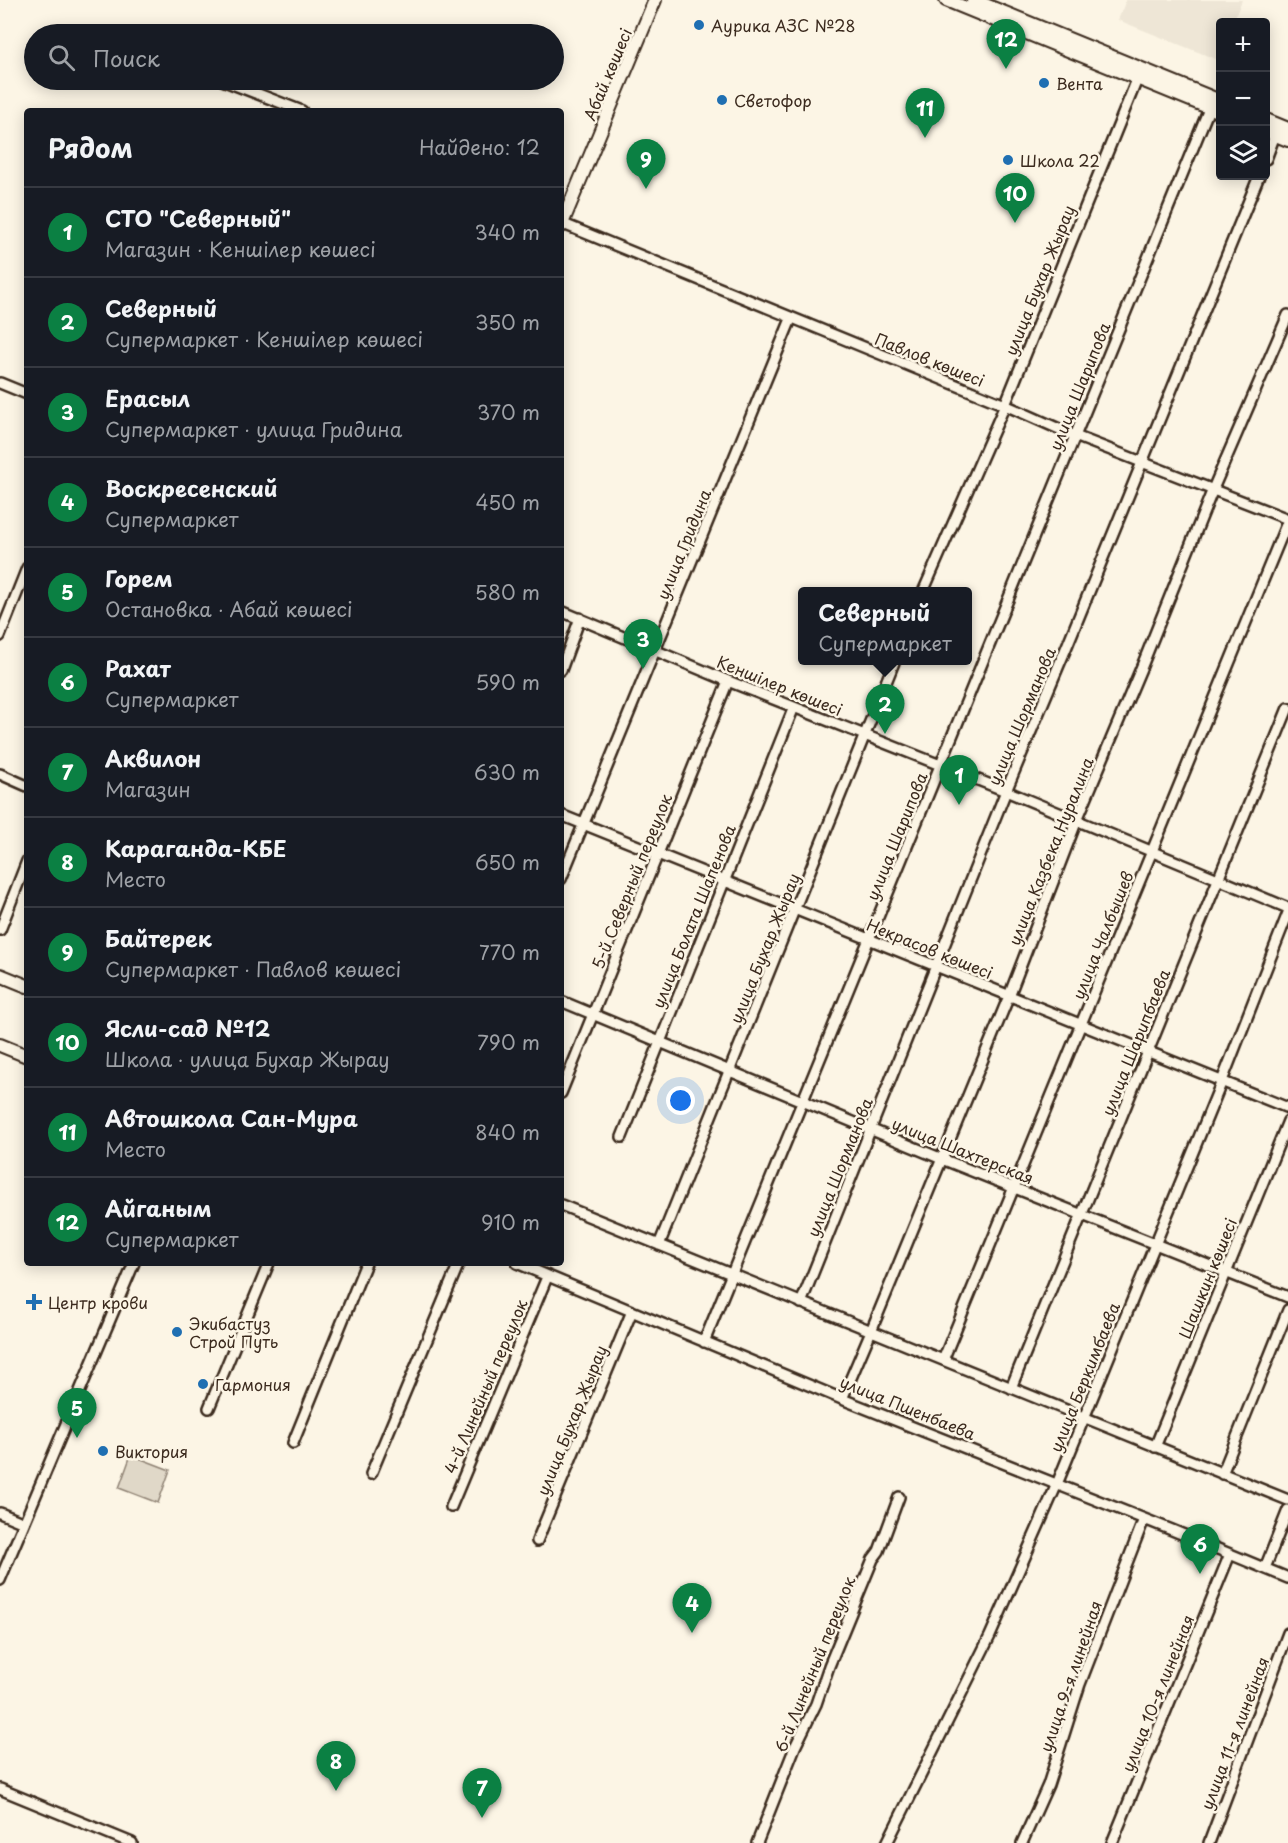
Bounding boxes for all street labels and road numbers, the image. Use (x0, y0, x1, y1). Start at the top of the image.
street label: Абай көшесі (577, 24, 637, 124)
street label: улица Бухар Жырау (998, 201, 1080, 359)
street label: улица Шарипова (1042, 318, 1116, 454)
street label: Павлов көшесі (872, 326, 988, 392)
street label: улица Гридина (650, 485, 716, 603)
street label: улица Шорманова (981, 643, 1061, 789)
street label: Кеншілер көшесі (714, 649, 846, 721)
street label: улица Казбека Нуралина (1001, 753, 1099, 949)
street label: улица Шарипова (859, 768, 933, 904)
street label: 5-й Северный переулок (585, 789, 677, 972)
street label: улица Болата Шапенова (645, 821, 741, 1011)
street label: улица Чалбышев (1065, 867, 1139, 1003)
street label: улица Бухар Жырау (723, 869, 805, 1027)
street label: Некрасов көшесі (863, 912, 997, 984)
street label: улица Шарипбаева (1095, 965, 1175, 1119)
street label: улица Шорманова (800, 1094, 878, 1240)
street label: улица Шахтерская (888, 1111, 1038, 1189)
street label: Шашкин көшесі (1172, 1214, 1242, 1342)
street label: 4-й Линейный переулок (437, 1295, 533, 1477)
street label: улица Беркимбаева (1043, 1298, 1125, 1455)
street label: улица Бухар Жырау (530, 1341, 612, 1499)
street label: улица Пшенбаева (837, 1369, 980, 1445)
street label: 6-й Линейный переулок (768, 1572, 861, 1756)
street label: улица 9-я линейная (1033, 1597, 1107, 1755)
street label: улица 10-я линейная (1115, 1611, 1199, 1775)
street label: улица 11-я линейная (1194, 1653, 1274, 1813)

